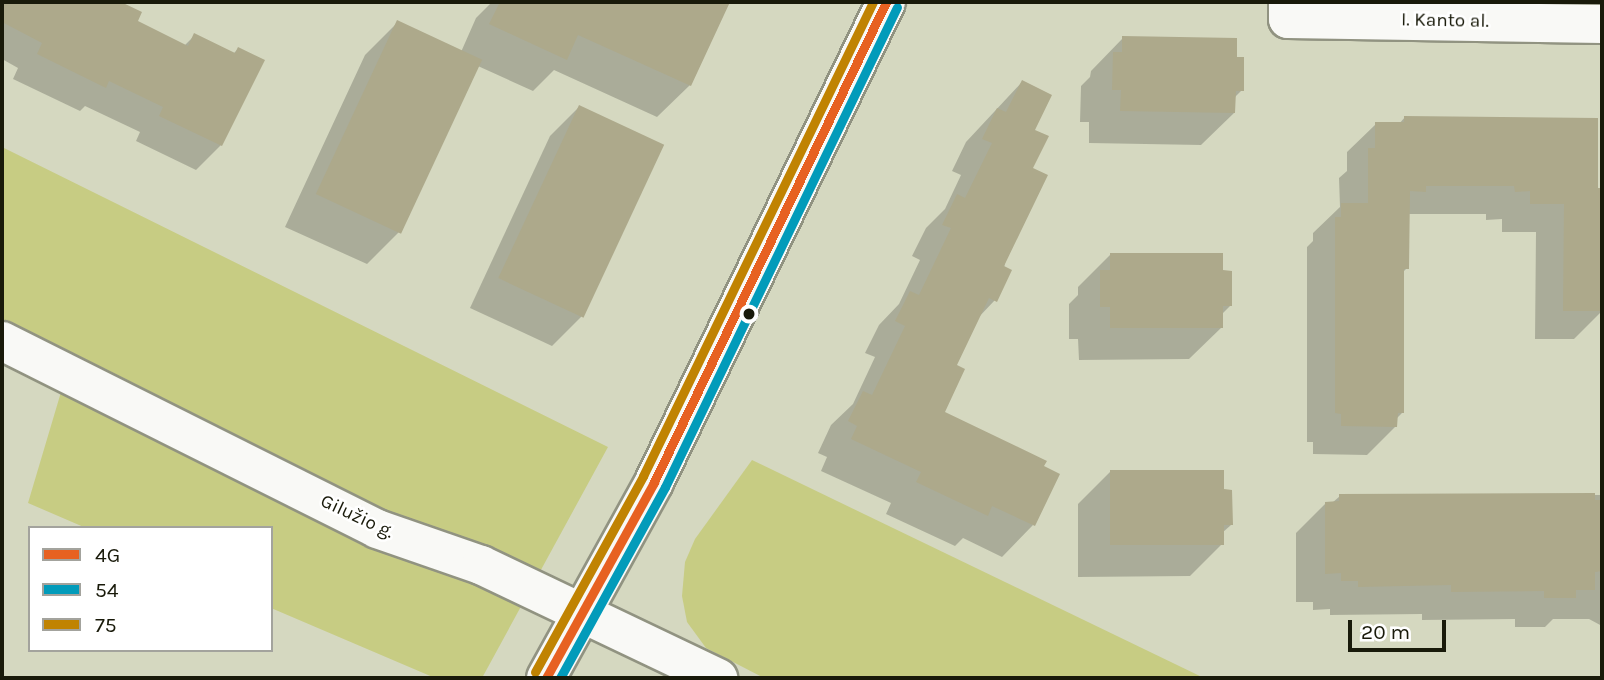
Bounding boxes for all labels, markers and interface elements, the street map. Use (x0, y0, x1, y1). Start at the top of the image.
street label: I. Kanto al. (1401, 9, 1489, 33)
unlabelled marker (742, 307, 756, 321)
street label: Gilužio g. (317, 490, 397, 544)
legend (28, 526, 273, 652)
text: 4G (95, 543, 120, 567)
text: 54 (95, 578, 119, 602)
scale bar (1352, 606, 1450, 650)
text: 75 (95, 613, 117, 637)
text: 20 m (1361, 620, 1410, 644)

